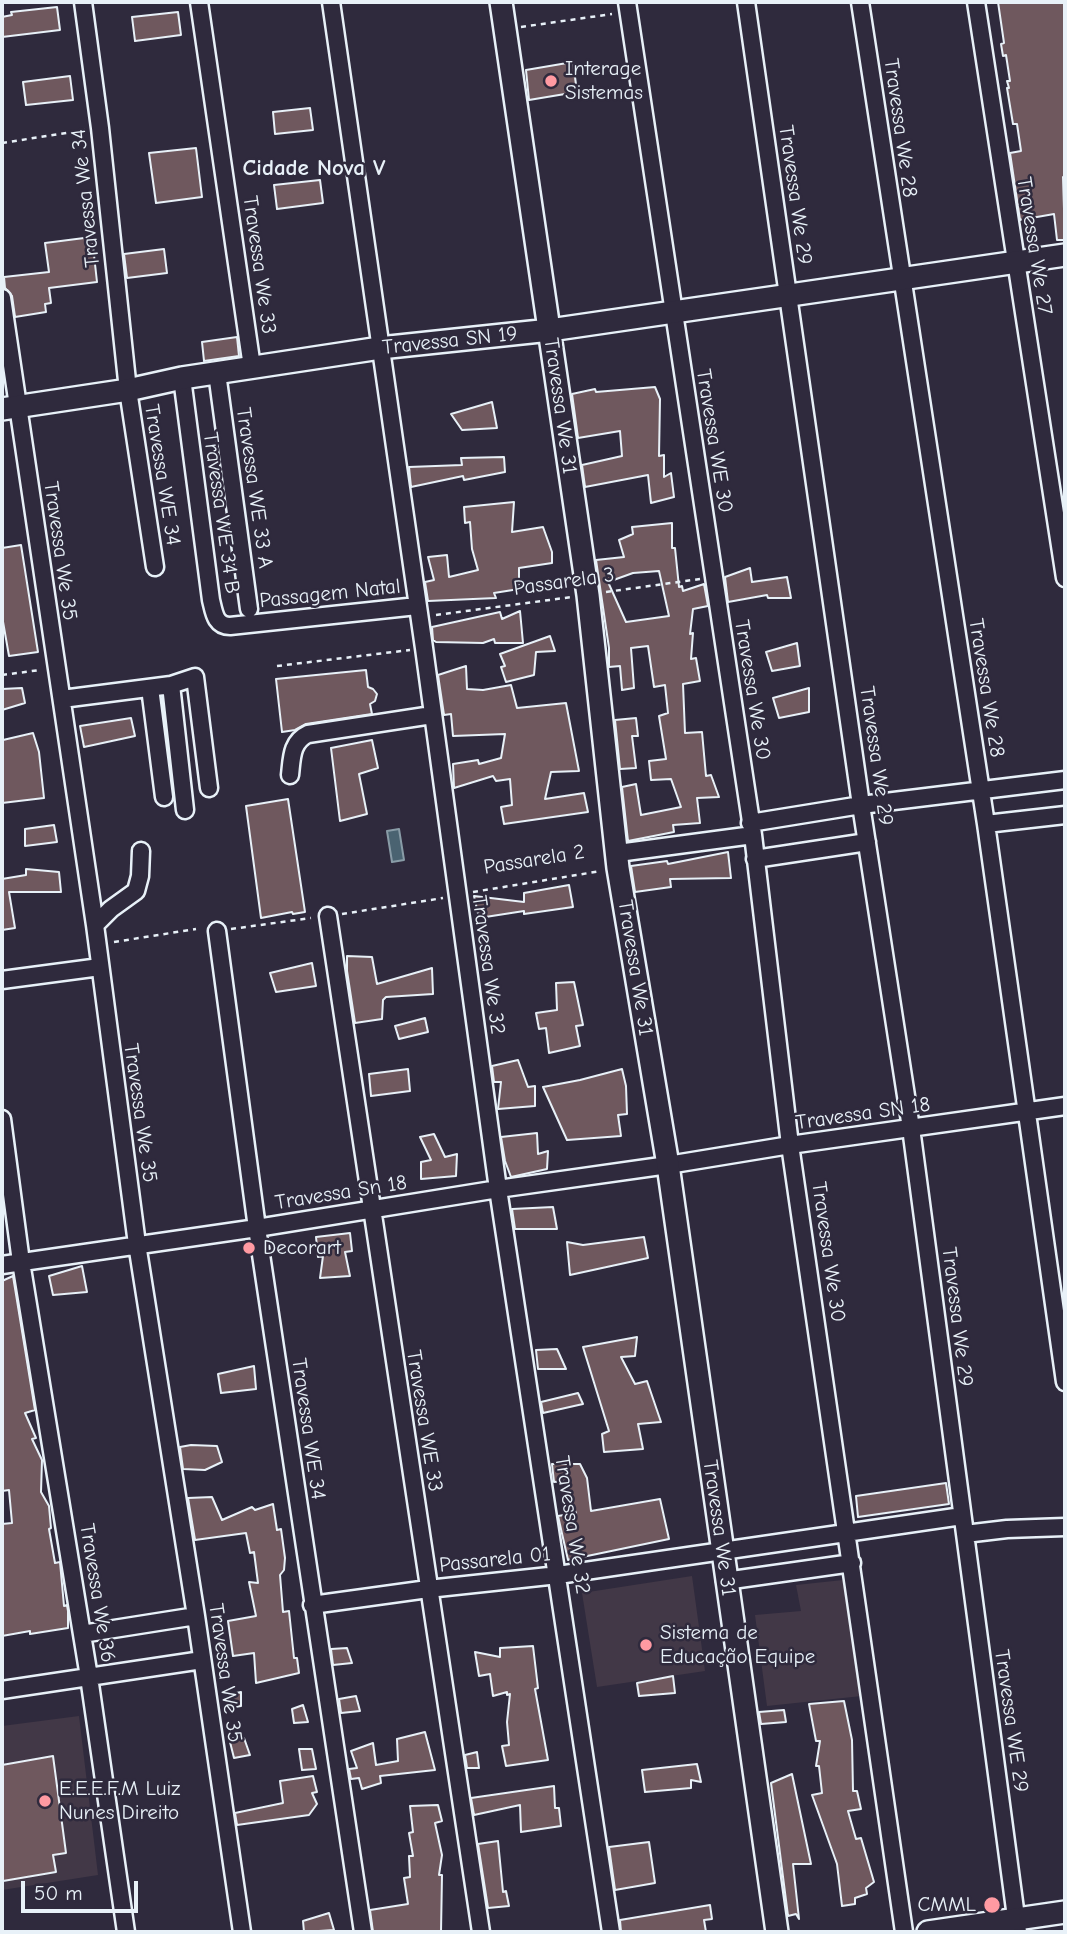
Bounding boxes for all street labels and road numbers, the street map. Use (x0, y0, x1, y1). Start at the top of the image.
street label: Travessa We 28 (878, 57, 922, 199)
street label: Travessa We 29 (773, 124, 817, 266)
street label: Travessa We 34 (66, 128, 106, 268)
street label: Travessa We 27 (1011, 175, 1057, 317)
street label: Travessa We 33 (237, 194, 281, 336)
street label: Travessa SN 19 (381, 321, 519, 361)
street label: Travessa We 31 (538, 336, 582, 476)
street label: Travessa WE 30 (690, 367, 738, 515)
street label: Travessa WE 34 (138, 403, 186, 547)
street label: Travessa WE 33 A (230, 406, 278, 570)
street label: Travessa WE 34 B (197, 431, 245, 595)
street label: Travessa We 35 (38, 480, 82, 622)
street label: Passarela 3 (512, 562, 616, 602)
street label: Passagem Natal (258, 574, 402, 614)
street label: Travessa We 28 (963, 617, 1009, 759)
street label: Travessa We 30 (728, 618, 776, 762)
street label: Travessa We 29 (854, 685, 898, 827)
street label: Passarela 2 (482, 840, 586, 880)
street label: Travessa We 32 (466, 894, 510, 1036)
street label: Travessa We 31 (612, 898, 658, 1038)
street label: Travessa We 35 (118, 1042, 162, 1184)
street label: Travessa SN 18 (794, 1092, 932, 1136)
street label: Travessa Sn 18 (273, 1170, 409, 1216)
street label: Travessa We 30 (806, 1180, 850, 1324)
street label: Travessa We 29 (936, 1246, 978, 1388)
street label: Travessa WE 33 (400, 1348, 448, 1494)
street label: Travessa WE 34 (286, 1357, 330, 1501)
street label: Travessa We 32 (549, 1454, 595, 1596)
street label: Travessa We 31 (697, 1458, 741, 1598)
street label: Travessa We 36 (74, 1522, 120, 1664)
street label: Passarela 01 (438, 1542, 552, 1578)
street label: Travessa We 35 (203, 1602, 247, 1744)
street label: Travessa WE 29 (989, 1648, 1033, 1794)

